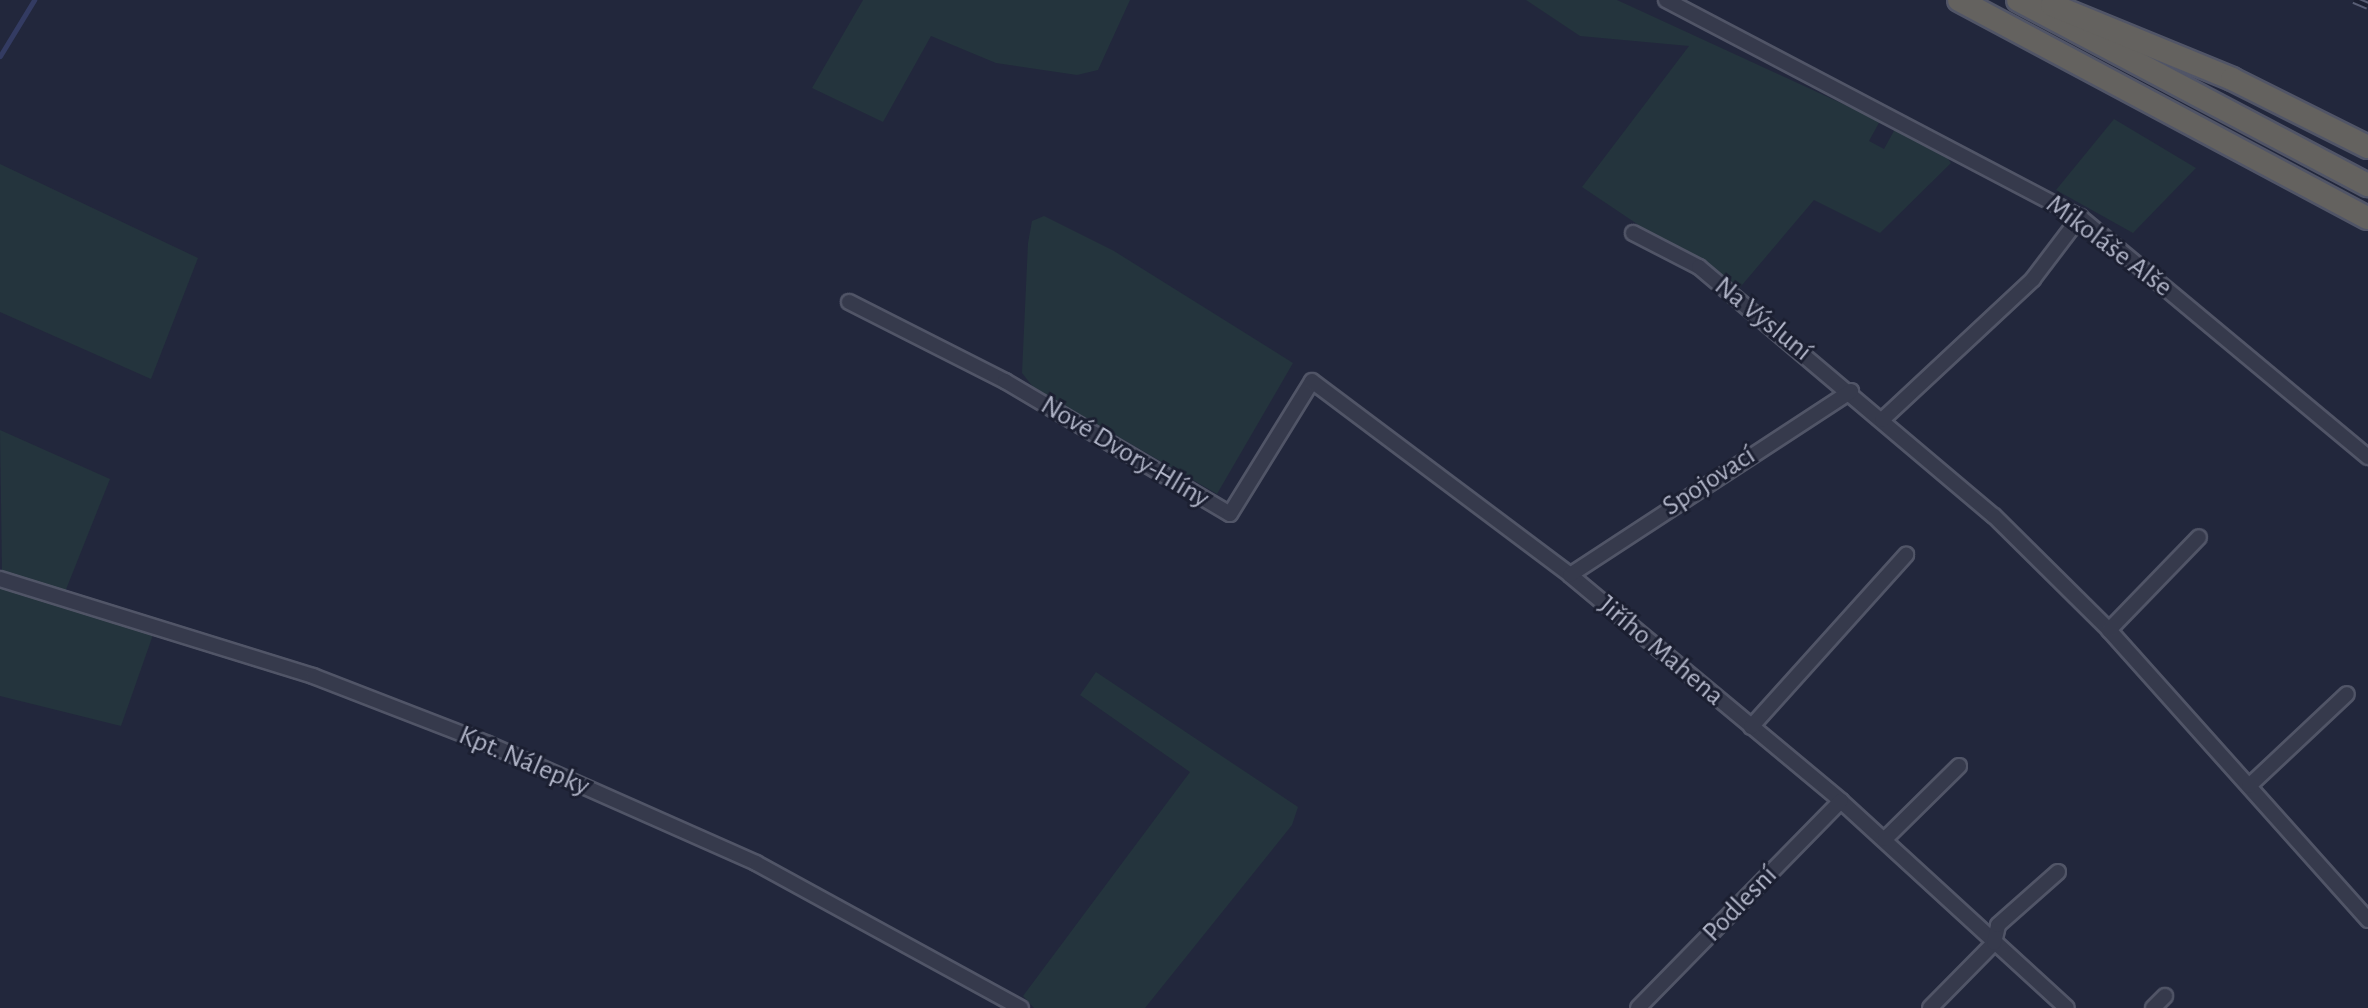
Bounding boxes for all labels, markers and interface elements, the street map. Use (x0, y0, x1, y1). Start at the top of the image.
street label: Mikoláše Alše (2039, 188, 2179, 304)
street label: Na Výsluní (1708, 270, 1818, 368)
street label: Nové Dvory-Hlíny (1035, 388, 1215, 516)
street label: Spojovací (1656, 439, 1762, 523)
street label: Jiřího Mahena (1591, 589, 1731, 713)
street label: Kpt. Nálepky (454, 718, 594, 804)
street label: Podlesní (1696, 859, 1784, 949)

